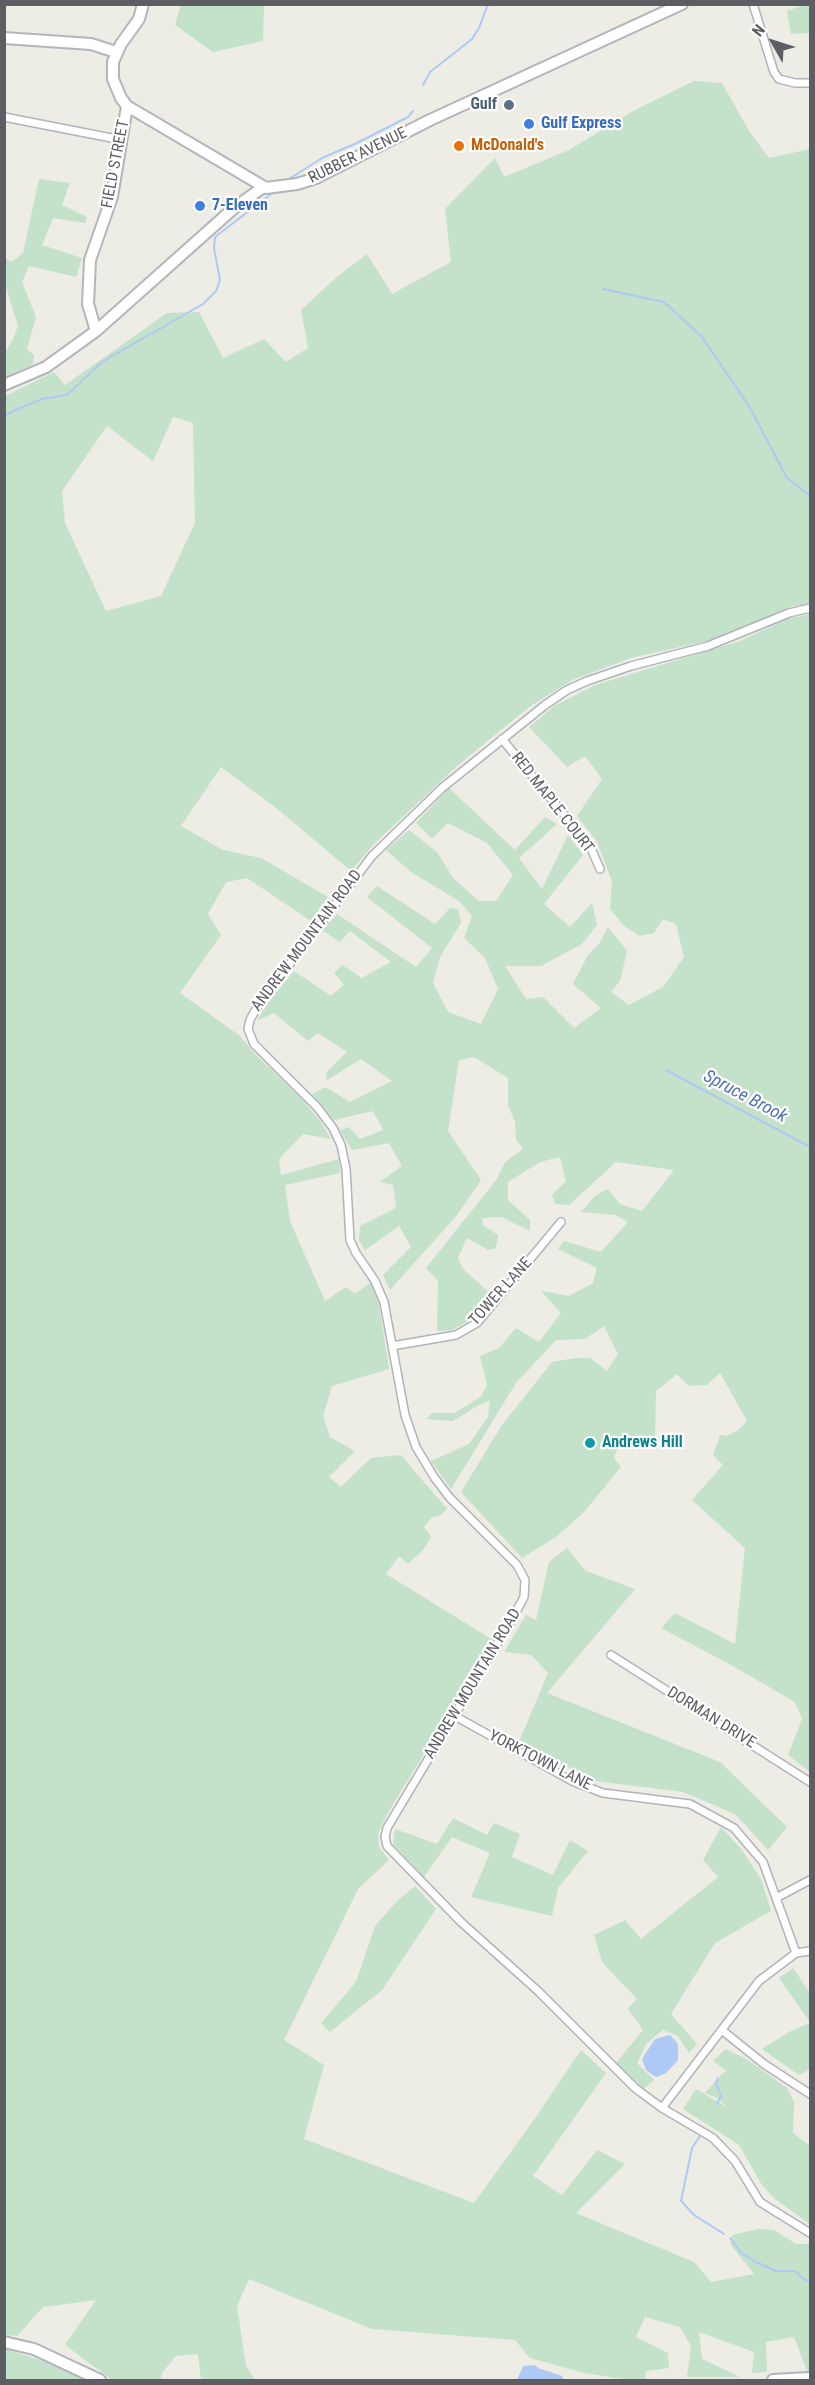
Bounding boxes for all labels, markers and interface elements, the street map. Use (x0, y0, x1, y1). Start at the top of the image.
north arrow (743, 12, 803, 72)
text: N (748, 21, 769, 40)
place label: Gulf (470, 95, 497, 115)
marker: Gulf (502, 98, 516, 112)
place label: Gulf Express (541, 114, 622, 134)
marker: Gulf Express (522, 117, 536, 131)
street label: FIELD STREET (98, 118, 134, 210)
street label: RUBBER AVENUE (306, 124, 410, 188)
place label: McDonald's (471, 136, 544, 156)
marker: McDonald's (452, 139, 466, 153)
place label: 7-Eleven (212, 196, 268, 216)
marker: 7-Eleven (193, 199, 207, 213)
street label: RED MAPLE COURT (507, 749, 597, 857)
street label: ANDREW MOUNTAIN ROAD (248, 867, 366, 1015)
water label: Spruce Brook (699, 1066, 791, 1128)
street label: TOWER LANE (465, 1254, 537, 1330)
place label: Andrews Hill (602, 1433, 683, 1453)
marker: Andrews Hill (583, 1436, 597, 1450)
street label: ANDREW MOUNTAIN ROAD (421, 1605, 525, 1763)
street label: DORMAN DRIVE (663, 1683, 759, 1753)
street label: YORKTOWN LANE (485, 1727, 595, 1795)

